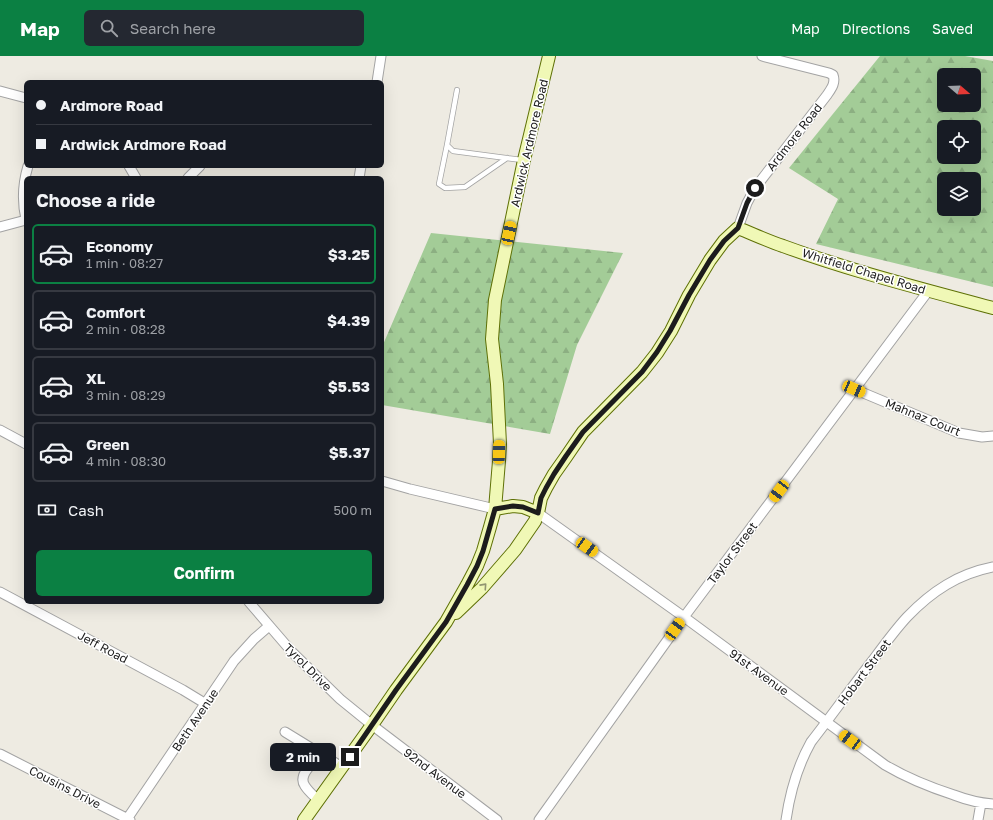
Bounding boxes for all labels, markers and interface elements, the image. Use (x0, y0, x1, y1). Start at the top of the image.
search box (84, 10, 364, 46)
text: Map (20, 17, 60, 40)
icon: search (98, 17, 120, 39)
text: Search here (130, 19, 216, 37)
text: Map (791, 20, 820, 37)
text: Directions (842, 20, 910, 37)
text: Saved (932, 20, 973, 37)
north arrow (937, 68, 981, 112)
map controls (937, 68, 981, 216)
street label: Ardwick Ardmore Road (507, 78, 551, 208)
text: Ardmore Road (60, 96, 163, 114)
street label: Ardmore Road (763, 100, 825, 174)
button: locate (937, 120, 981, 164)
text: Ardwick Ardmore Road (60, 135, 226, 153)
button: layers (937, 172, 981, 216)
route start (746, 179, 764, 197)
text: Choose a ride (36, 189, 155, 211)
car (501, 220, 517, 246)
icon: car (38, 236, 74, 272)
text: Economy (86, 237, 153, 255)
text: $3.25 (328, 245, 370, 263)
street label: Whitfield Chapel Road (800, 245, 928, 297)
text: 1 min · 08:27 (86, 255, 163, 271)
icon: car (38, 302, 74, 338)
text: Comfort (86, 303, 145, 321)
text: $4.39 (327, 311, 370, 329)
text: 2 min · 08:28 (86, 321, 166, 337)
icon: car (38, 368, 74, 404)
text: XL (86, 369, 105, 387)
text: $5.53 (328, 377, 370, 395)
car (841, 379, 867, 399)
text: 3 min · 08:29 (86, 387, 166, 403)
street label: Mahnaz Court (883, 395, 963, 439)
icon: car (38, 434, 74, 470)
text: Green (86, 435, 129, 453)
car (493, 440, 505, 464)
text: $5.37 (329, 443, 370, 461)
text: 4 min · 08:30 (86, 453, 166, 469)
car (767, 478, 791, 504)
icon: cash (36, 499, 58, 521)
text: Cash (68, 501, 104, 519)
text: 500 m (334, 502, 372, 518)
street label: Taylor Street (704, 519, 760, 587)
car (574, 535, 600, 559)
button: Confirm (36, 550, 372, 596)
one-way arrow (479, 583, 486, 590)
car (663, 616, 687, 642)
street label: Jeff Road (75, 628, 131, 666)
street label: Hobart Street (834, 636, 894, 708)
street label: Tyrol Drive (281, 640, 335, 694)
street label: 91st Avenue (726, 645, 792, 699)
street label: Beth Avenue (168, 686, 222, 754)
car (837, 728, 863, 752)
callout: 2 min (270, 743, 336, 771)
street label: 92nd Avenue (401, 745, 469, 801)
route end (341, 748, 359, 766)
text: 2 min (286, 749, 320, 765)
street label: Cousins Drive (27, 762, 103, 812)

